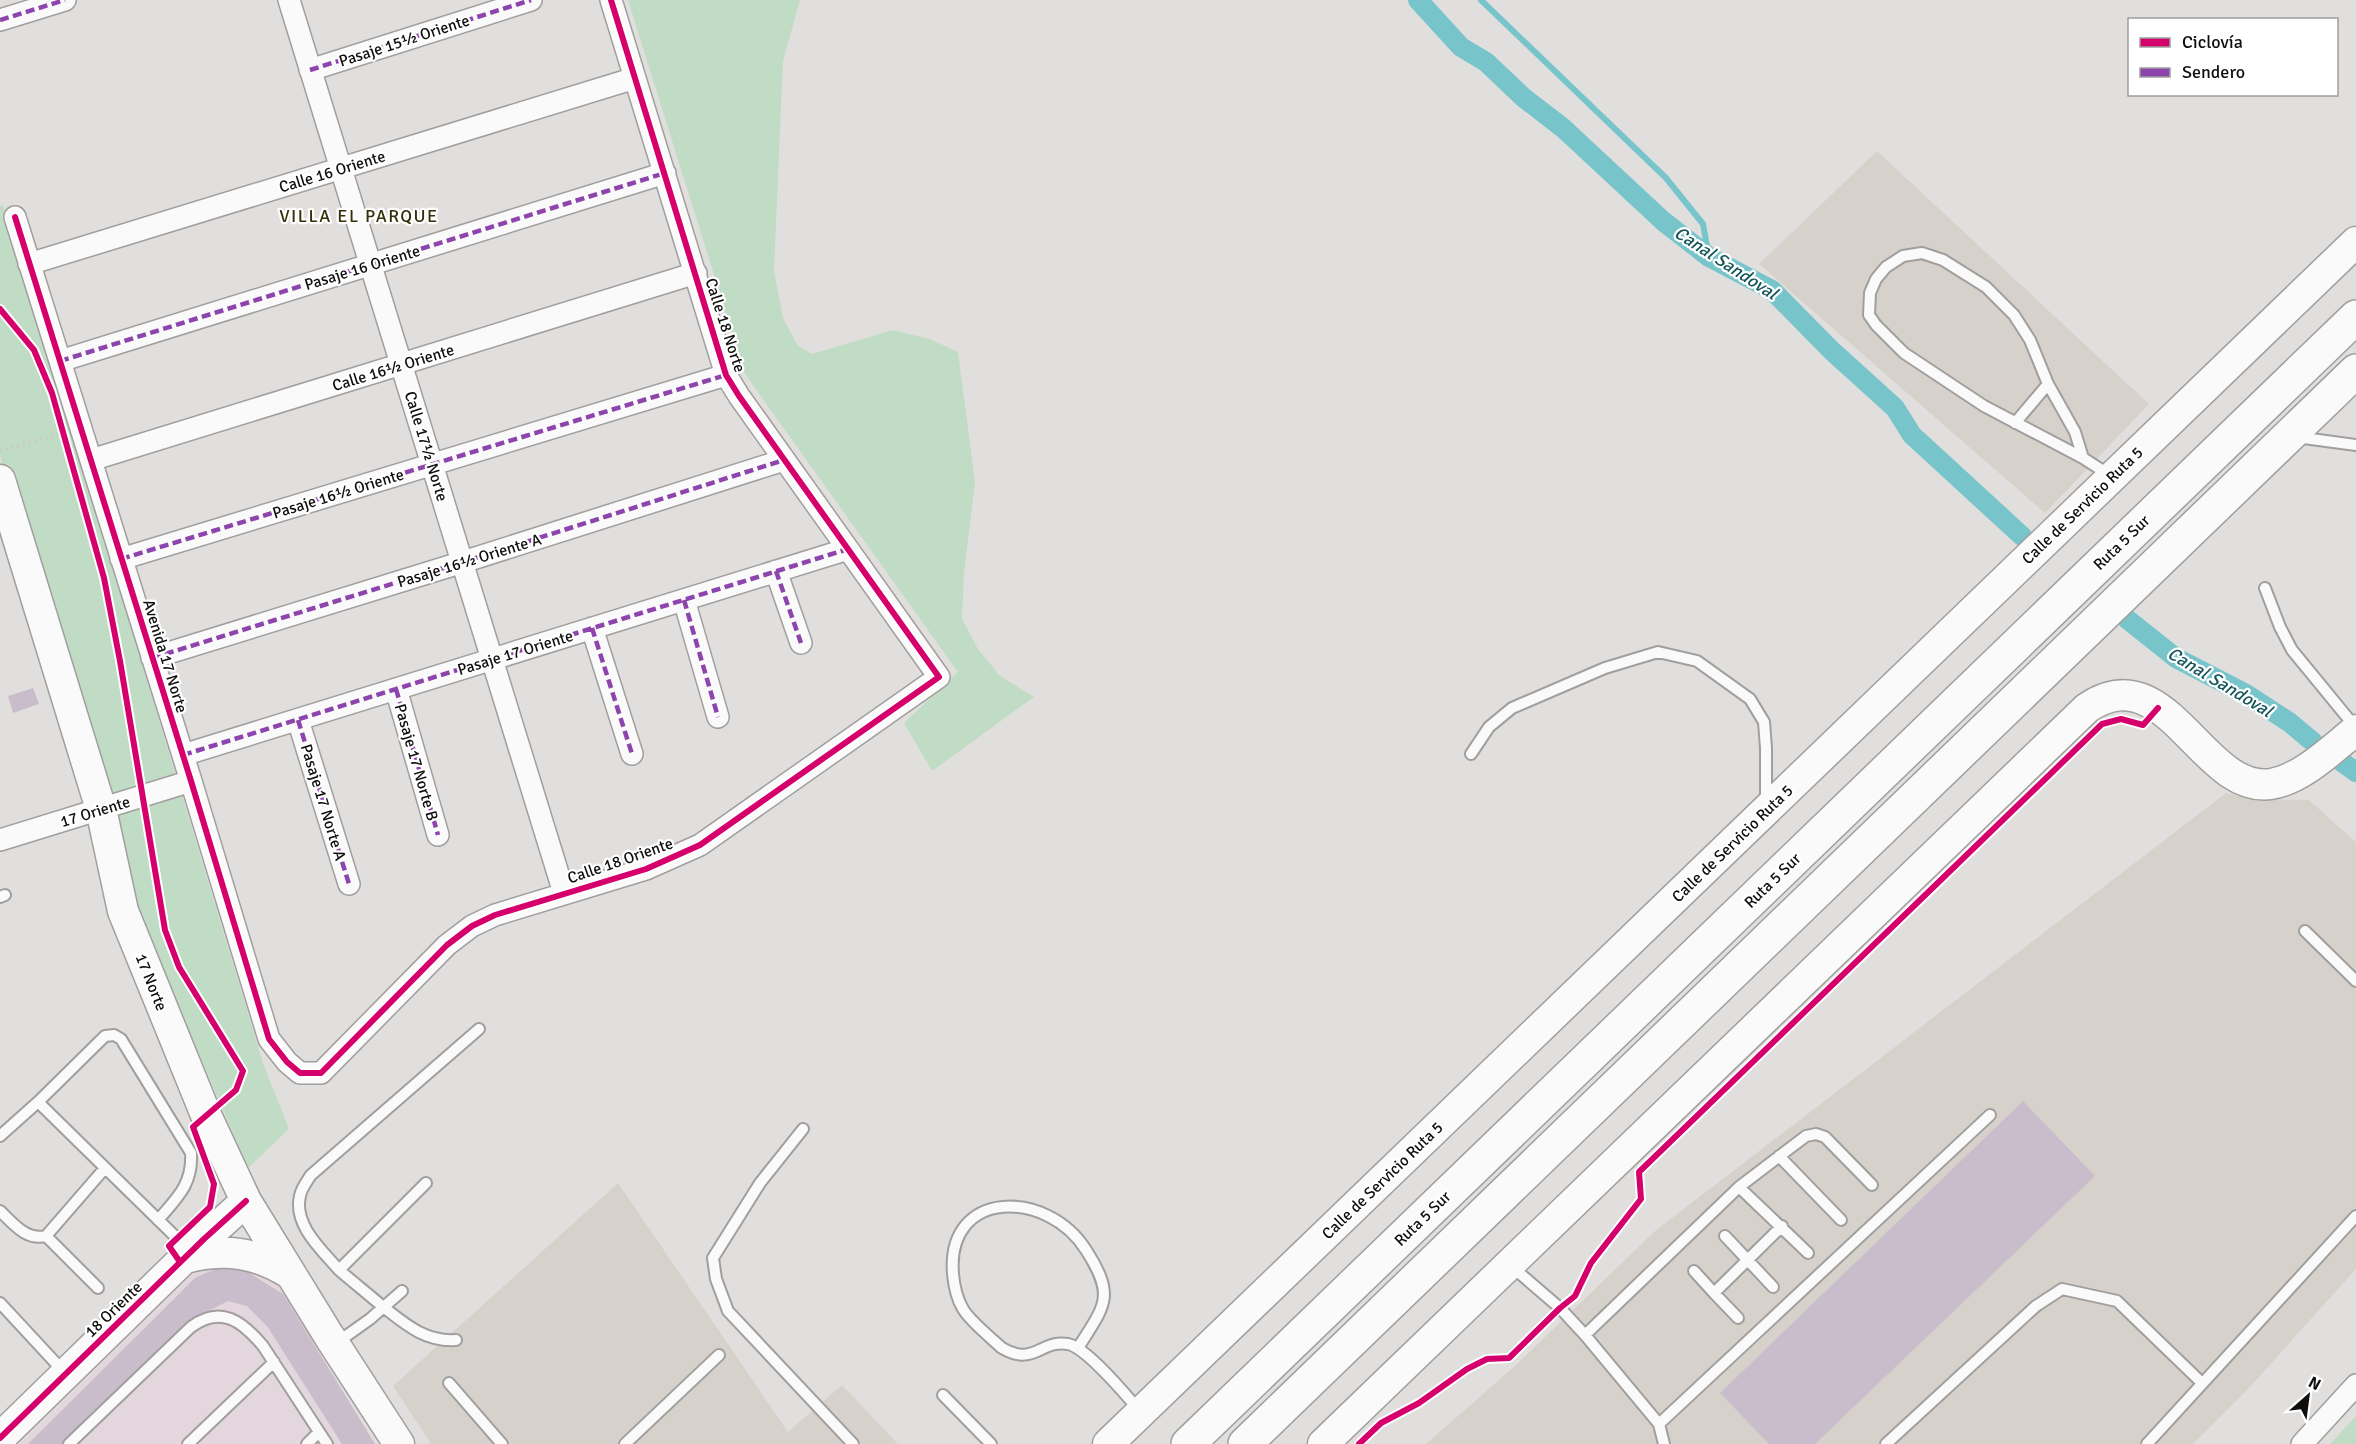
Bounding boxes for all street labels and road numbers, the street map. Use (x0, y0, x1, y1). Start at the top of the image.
street label: Pasaje 15½ Oriente (336, 10, 472, 72)
street label: Calle 16 Oriente (277, 146, 388, 198)
street label: Pasaje 16 Oriente (302, 241, 423, 295)
street label: Calle 18 Norte (700, 276, 750, 375)
street label: Calle 16½ Oriente (330, 340, 457, 396)
street label: Calle 17½ Norte (400, 389, 452, 504)
street label: Calle de Servicio Ruta 5 (2018, 443, 2147, 569)
street label: Pasaje 16½ Oriente (270, 464, 406, 523)
street label: Ruta 5 Sur (2089, 511, 2154, 575)
street label: Pasaje 16½ Oriente A (395, 529, 544, 592)
street label: Avenida 17 Norte (138, 597, 192, 715)
street label: Pasaje 17 Oriente (455, 626, 576, 680)
street label: Pasaje 17 Norte B (390, 701, 442, 823)
street label: Pasaje 17 Norte A (296, 742, 350, 863)
street label: Calle de Servicio Ruta 5 (1668, 781, 1797, 907)
street label: 17 Oriente (58, 792, 133, 832)
street label: Calle 18 Oriente (565, 834, 676, 888)
street label: Ruta 5 Sur (1740, 849, 1805, 913)
street label: 17 Norte (131, 951, 172, 1014)
street label: Calle de Servicio Ruta 5 (1318, 1118, 1447, 1244)
street label: Ruta 5 Sur (1390, 1187, 1455, 1251)
street label: 18 Oriente (81, 1278, 147, 1342)

